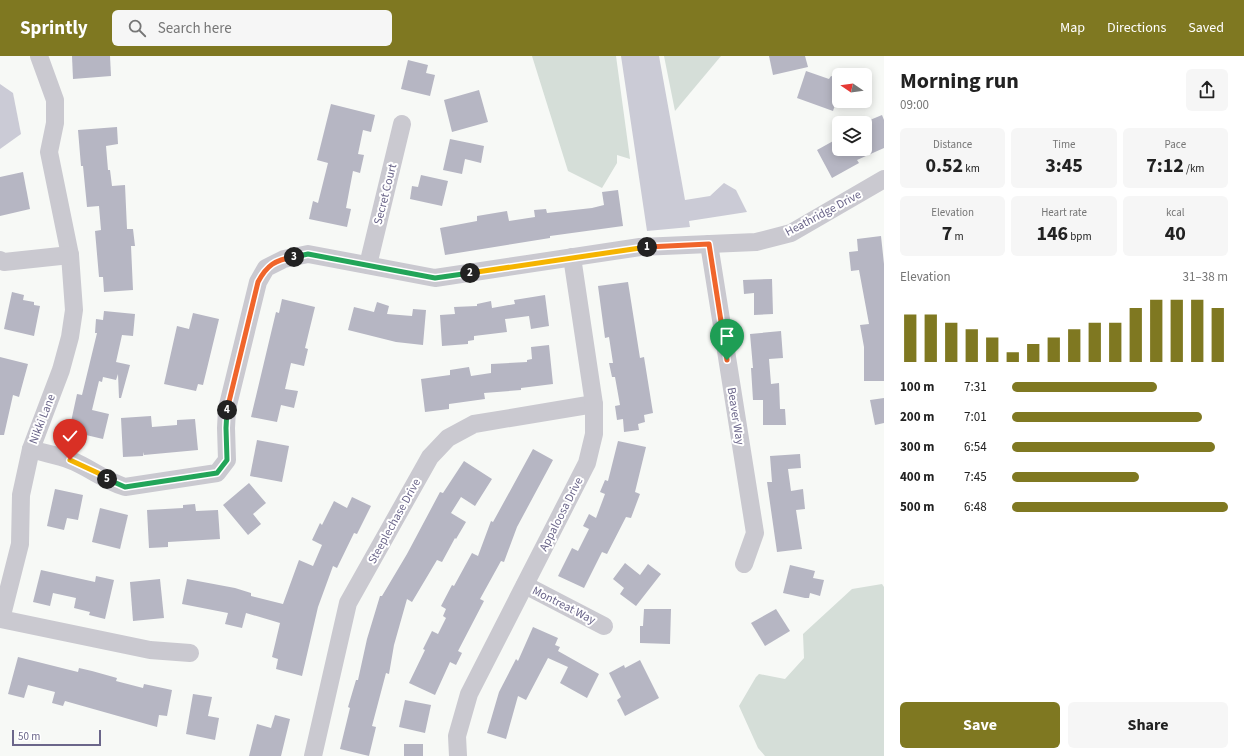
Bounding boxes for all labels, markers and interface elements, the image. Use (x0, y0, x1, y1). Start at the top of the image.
search box (112, 10, 392, 46)
text: Sprintly (20, 15, 88, 42)
icon: search (126, 17, 148, 39)
text: Search here (158, 18, 232, 39)
text: Map (1060, 18, 1085, 38)
text: Directions (1107, 18, 1166, 38)
text: Saved (1188, 18, 1224, 38)
text: Morning run (900, 65, 1019, 97)
north arrow (832, 68, 872, 108)
map controls (832, 68, 872, 156)
button: share (1186, 69, 1228, 111)
text: 09:00 (900, 96, 929, 114)
button: layers (832, 116, 872, 156)
text: Distance (933, 137, 972, 152)
text: Time (1052, 137, 1076, 152)
text: Pace (1165, 137, 1186, 152)
text: 0.52 (925, 152, 963, 180)
text: 3:45 (1045, 152, 1083, 180)
text: 7:12 (1146, 152, 1184, 180)
text: km (963, 161, 980, 176)
text: /km (1184, 161, 1204, 176)
street label: Secret Court (370, 162, 401, 226)
street label: Heathridge Drive (782, 186, 864, 241)
text: Elevation (931, 205, 974, 220)
text: Heart rate (1041, 205, 1087, 220)
text: kcal (1166, 205, 1185, 220)
text: 7 (942, 220, 952, 248)
text: 146 (1036, 220, 1068, 248)
text: 40 (1165, 220, 1186, 248)
text: m (952, 229, 964, 244)
text: bpm (1068, 229, 1092, 244)
pin: 1 (637, 237, 657, 257)
text: 1 (644, 239, 650, 254)
pin: 3 (284, 247, 304, 267)
text: 3 (291, 249, 297, 264)
pin: 2 (460, 263, 480, 283)
text: 2 (467, 265, 473, 280)
text: Elevation (900, 268, 951, 286)
text: 31–38 m (1183, 268, 1228, 286)
pin (710, 319, 744, 360)
icon: arrive (716, 325, 738, 347)
text: 100 m (900, 378, 934, 396)
text: 7:31 (964, 378, 987, 396)
street label: Beaver Way (723, 386, 748, 446)
street label: Nikki Lane (25, 392, 60, 447)
pin: 4 (217, 400, 237, 420)
text: 4 (224, 402, 230, 417)
text: 200 m (900, 408, 934, 426)
text: 7:01 (964, 408, 987, 426)
pin (53, 419, 87, 460)
icon: check (59, 425, 81, 447)
text: 300 m (900, 438, 934, 456)
text: 6:54 (964, 438, 987, 456)
text: 400 m (900, 468, 934, 486)
text: 7:45 (964, 468, 987, 486)
pin: 5 (97, 469, 117, 489)
text: 5 (104, 471, 110, 486)
street label: Appaloosa Drive (535, 474, 587, 554)
street label: Steeplechase Drive (364, 476, 425, 567)
text: 500 m (900, 498, 934, 516)
text: 6:48 (964, 498, 987, 516)
street label: Montreat Way (529, 582, 599, 629)
button: Save (900, 702, 1060, 748)
button: Share (1068, 702, 1228, 748)
scale bar (12, 728, 101, 747)
text: 50 m (18, 729, 40, 744)

